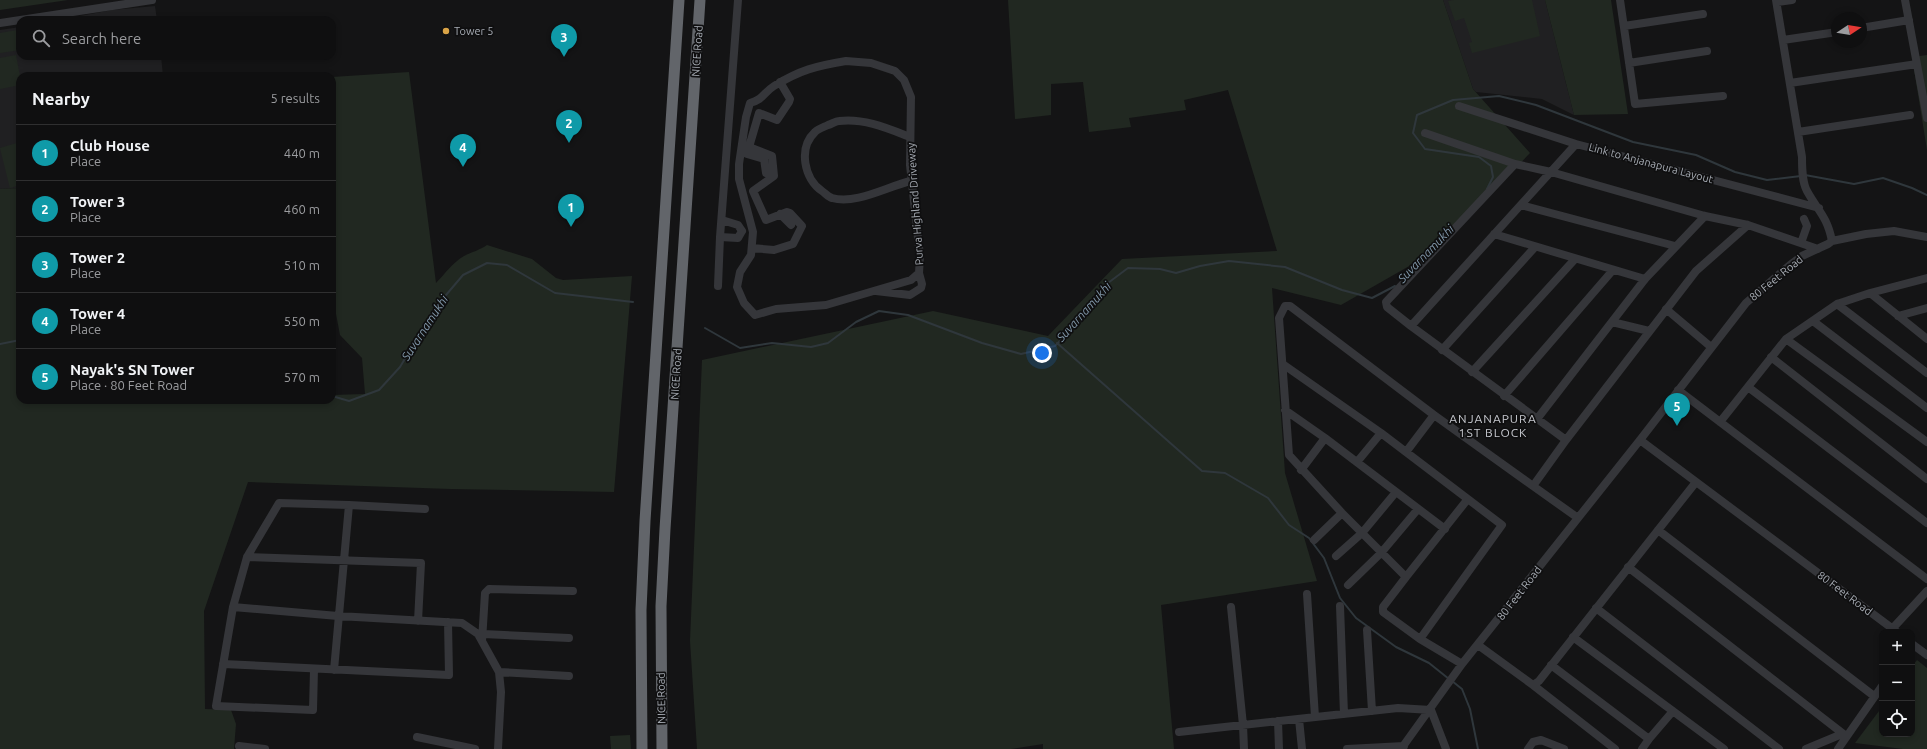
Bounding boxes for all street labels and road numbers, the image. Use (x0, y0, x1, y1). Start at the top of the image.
street label: NICE Road (689, 25, 705, 77)
street label: Link to Anjanapura Layout (1588, 141, 1715, 186)
street label: Purva Highland Driveway (905, 142, 925, 266)
street label: 80 Feet Road (1747, 253, 1805, 303)
street label: NICE Road (668, 348, 684, 400)
street label: 80 Feet Road (1494, 564, 1544, 622)
street label: 80 Feet Road (1815, 569, 1875, 617)
street label: NICE Road (655, 672, 667, 724)

